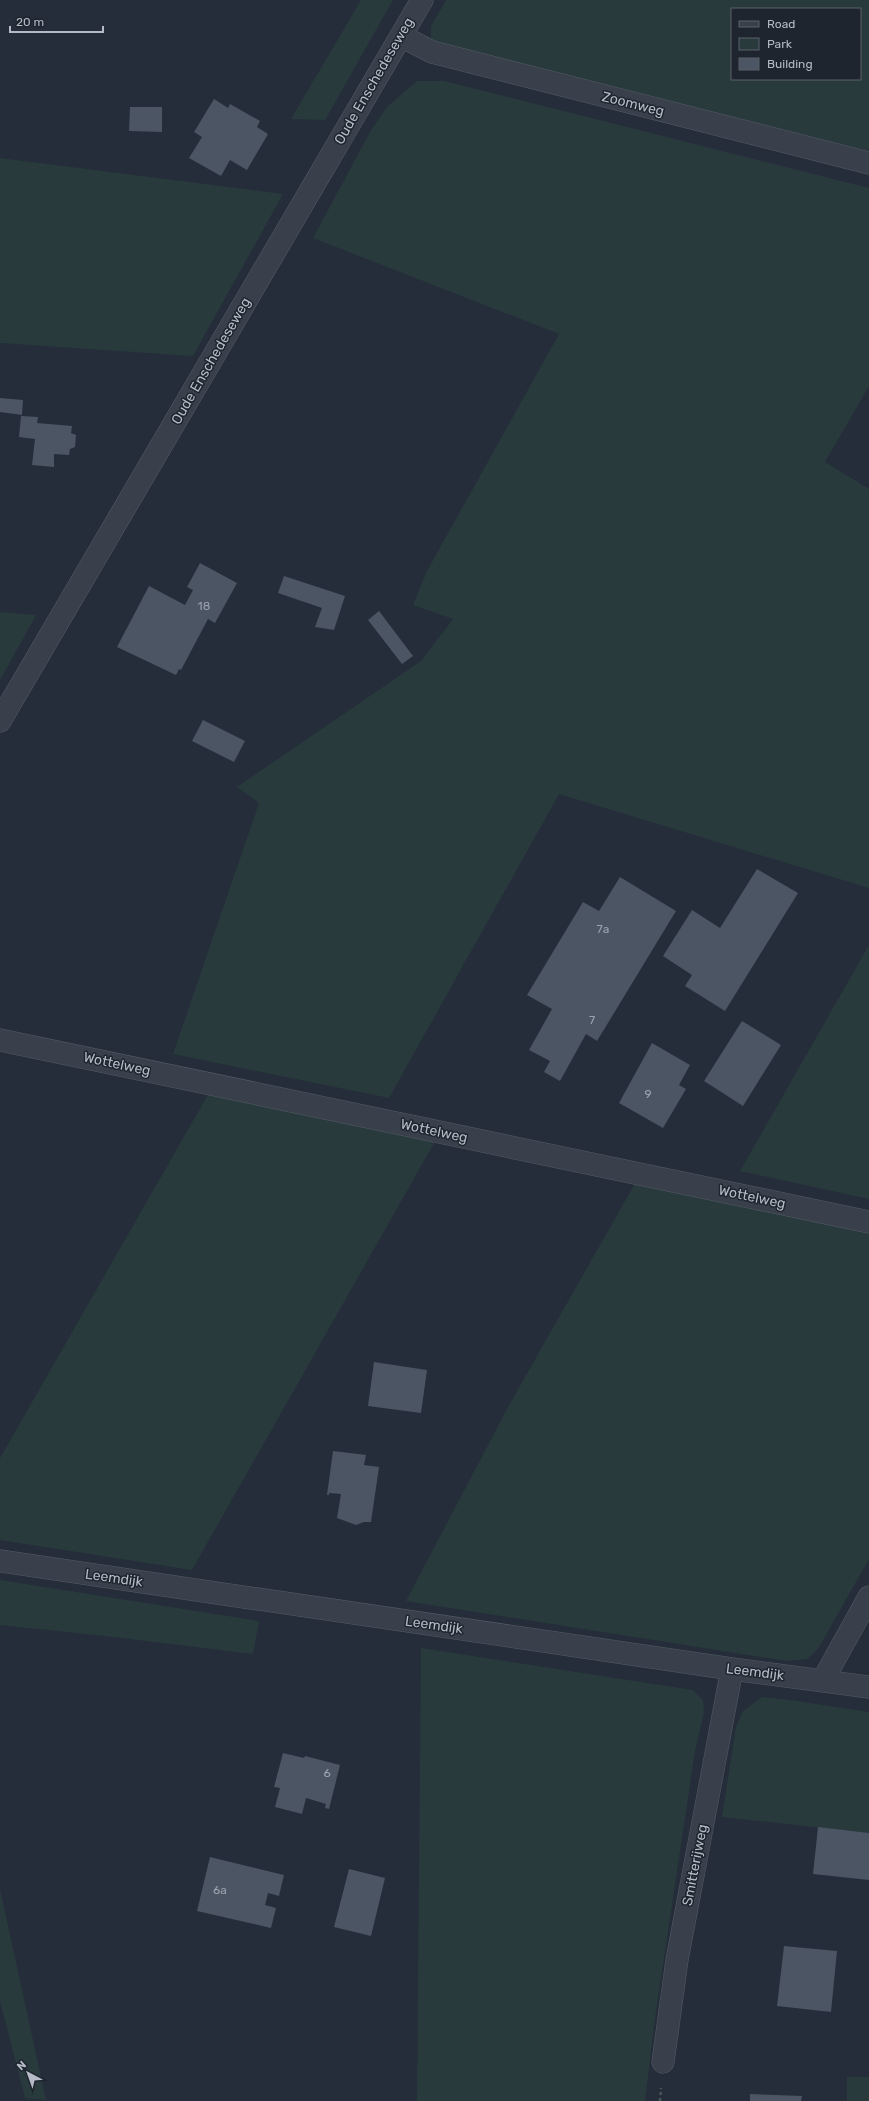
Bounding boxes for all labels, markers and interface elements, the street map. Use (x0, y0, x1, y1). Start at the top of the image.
scale bar (10, 8, 103, 34)
legend (731, 8, 861, 80)
street label: Oude Enschedeseweg (331, 14, 417, 148)
text: 20 m (16, 15, 44, 29)
text: Road (767, 17, 795, 31)
text: Park (767, 37, 793, 51)
text: Building (767, 57, 813, 71)
street label: Zoomweg (600, 88, 666, 120)
street label: Oude Enschedeseweg (168, 294, 254, 428)
house number: 18 (198, 599, 210, 613)
house number: 7a (597, 922, 609, 936)
house number: 7 (589, 1013, 595, 1027)
street label: Wottelweg (82, 1049, 152, 1079)
house number: 9 (644, 1087, 652, 1101)
street label: Wottelweg (399, 1116, 469, 1146)
street label: Wottelweg (717, 1182, 787, 1212)
street label: Leemdijk (84, 1566, 145, 1591)
street label: Leemdijk (404, 1613, 465, 1638)
street label: Leemdijk (725, 1660, 786, 1684)
house number: 6 (323, 1766, 331, 1780)
street label: Smitterijweg (679, 1823, 711, 1907)
house number: 6a (213, 1883, 227, 1897)
north arrow (8, 2053, 48, 2093)
text: N (15, 2058, 29, 2073)

